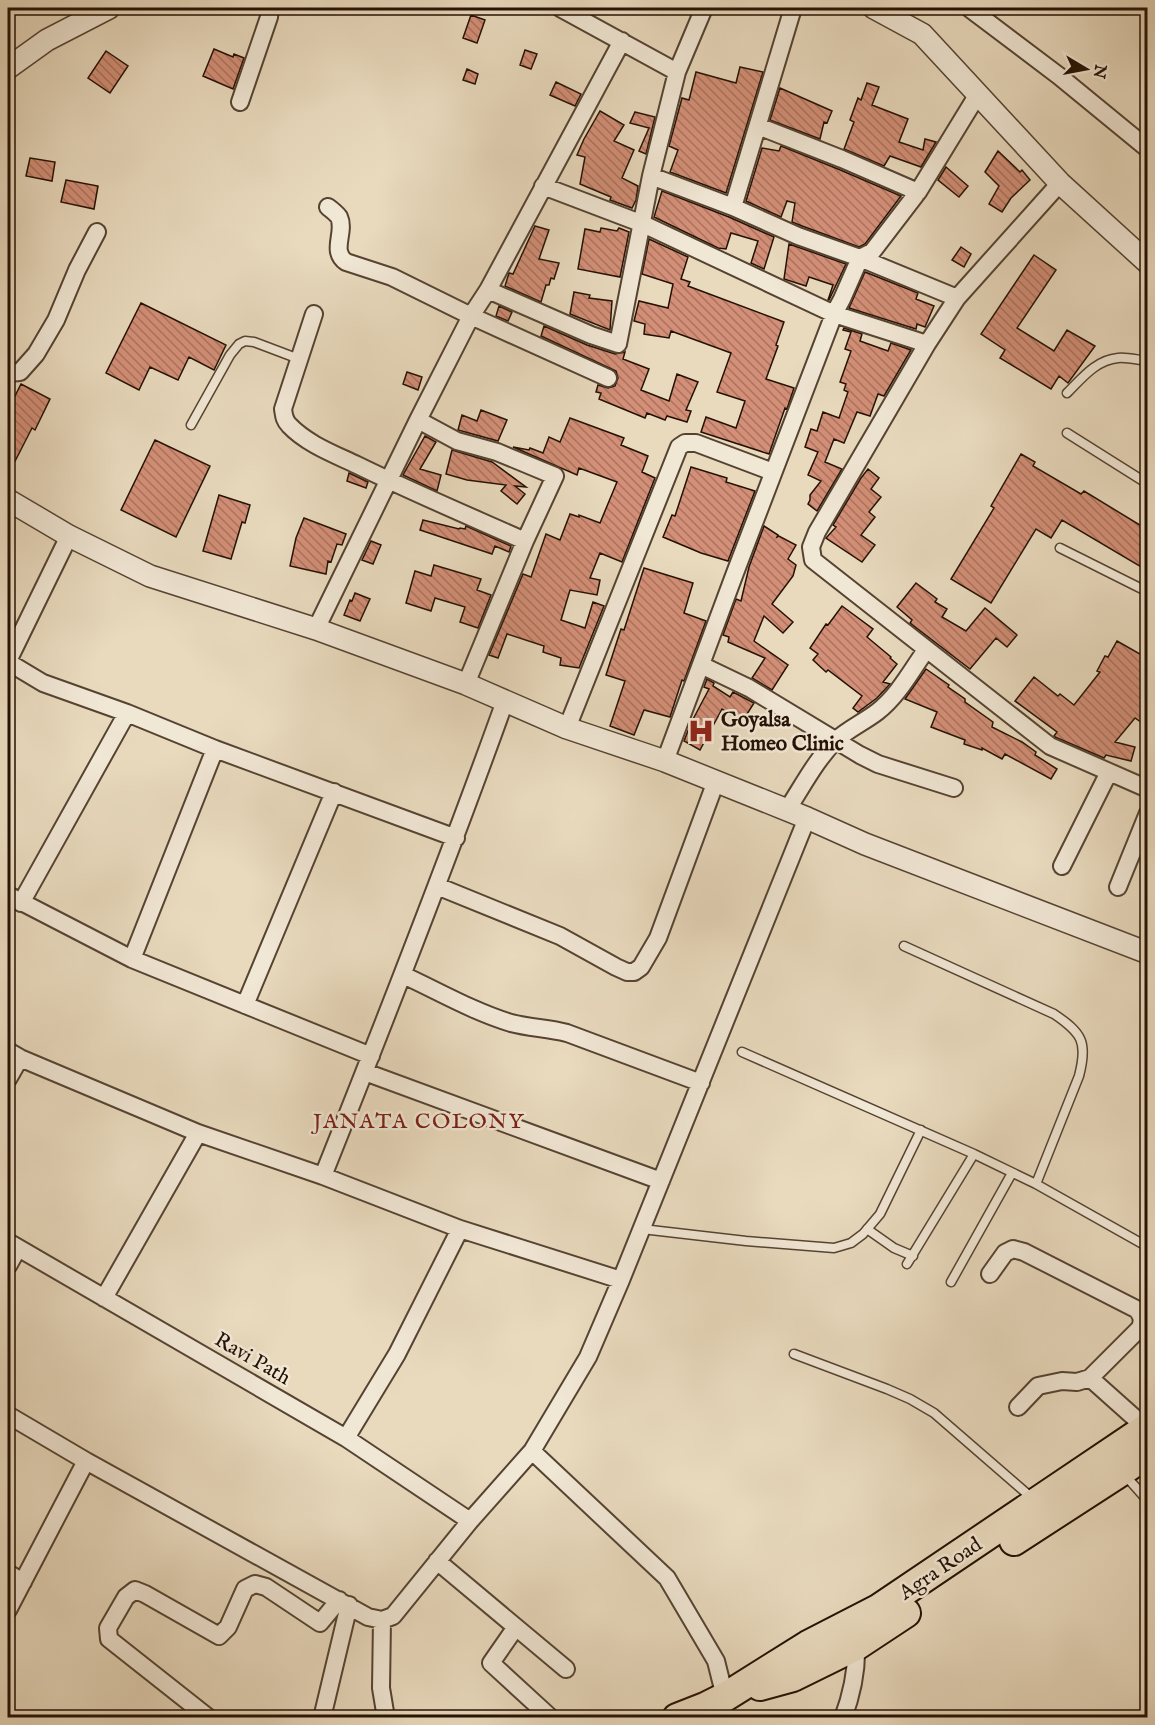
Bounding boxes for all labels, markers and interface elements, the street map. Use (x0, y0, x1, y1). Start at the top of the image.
north arrow (1056, 39, 1116, 99)
text: N (1088, 62, 1110, 80)
place label: Goyalsa Homeo Clinic (721, 707, 844, 758)
hospital icon: Goyalsa Homeo Clinic (686, 716, 716, 746)
district label: JANATA COLONY (310, 1108, 525, 1136)
street label: Ravi Path (209, 1327, 295, 1392)
street label: Agra Road (893, 1531, 988, 1607)

